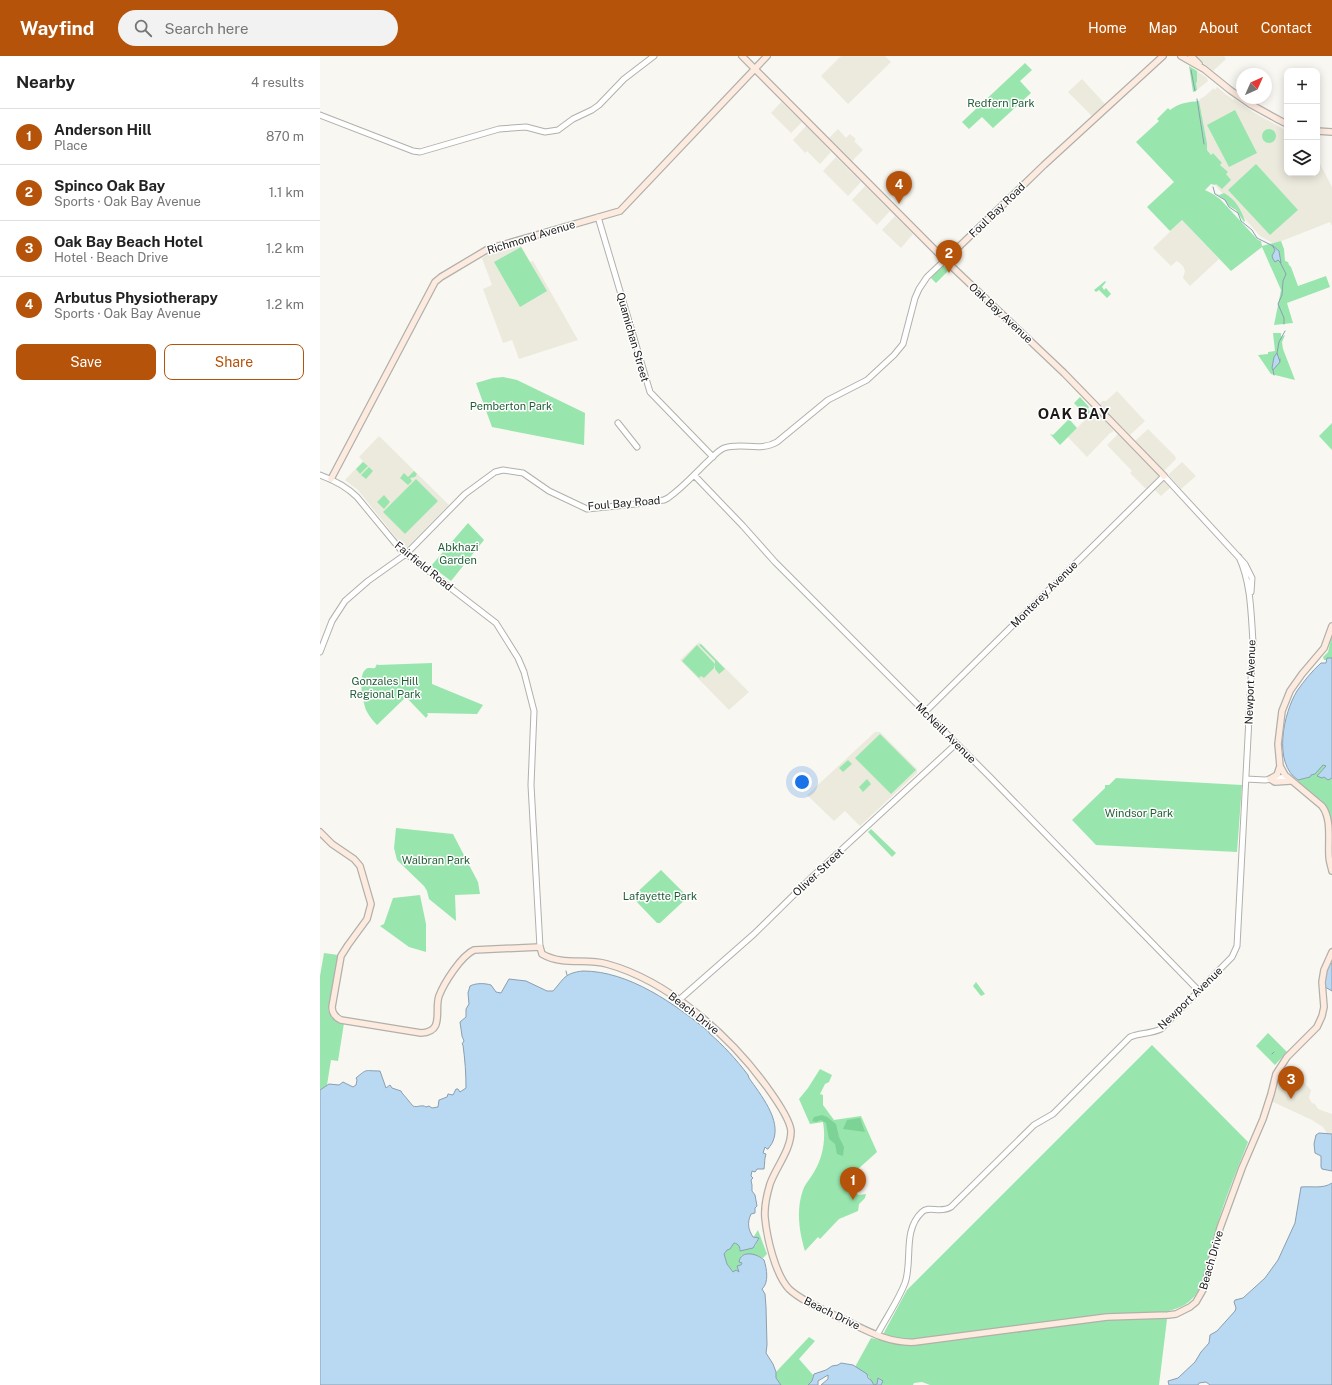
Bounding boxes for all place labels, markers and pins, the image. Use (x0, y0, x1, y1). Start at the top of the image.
pin: 4 (886, 171, 912, 204)
pin: 2 (936, 240, 962, 273)
pin: 3 (1278, 1066, 1304, 1099)
pin: 1 (840, 1167, 866, 1200)

